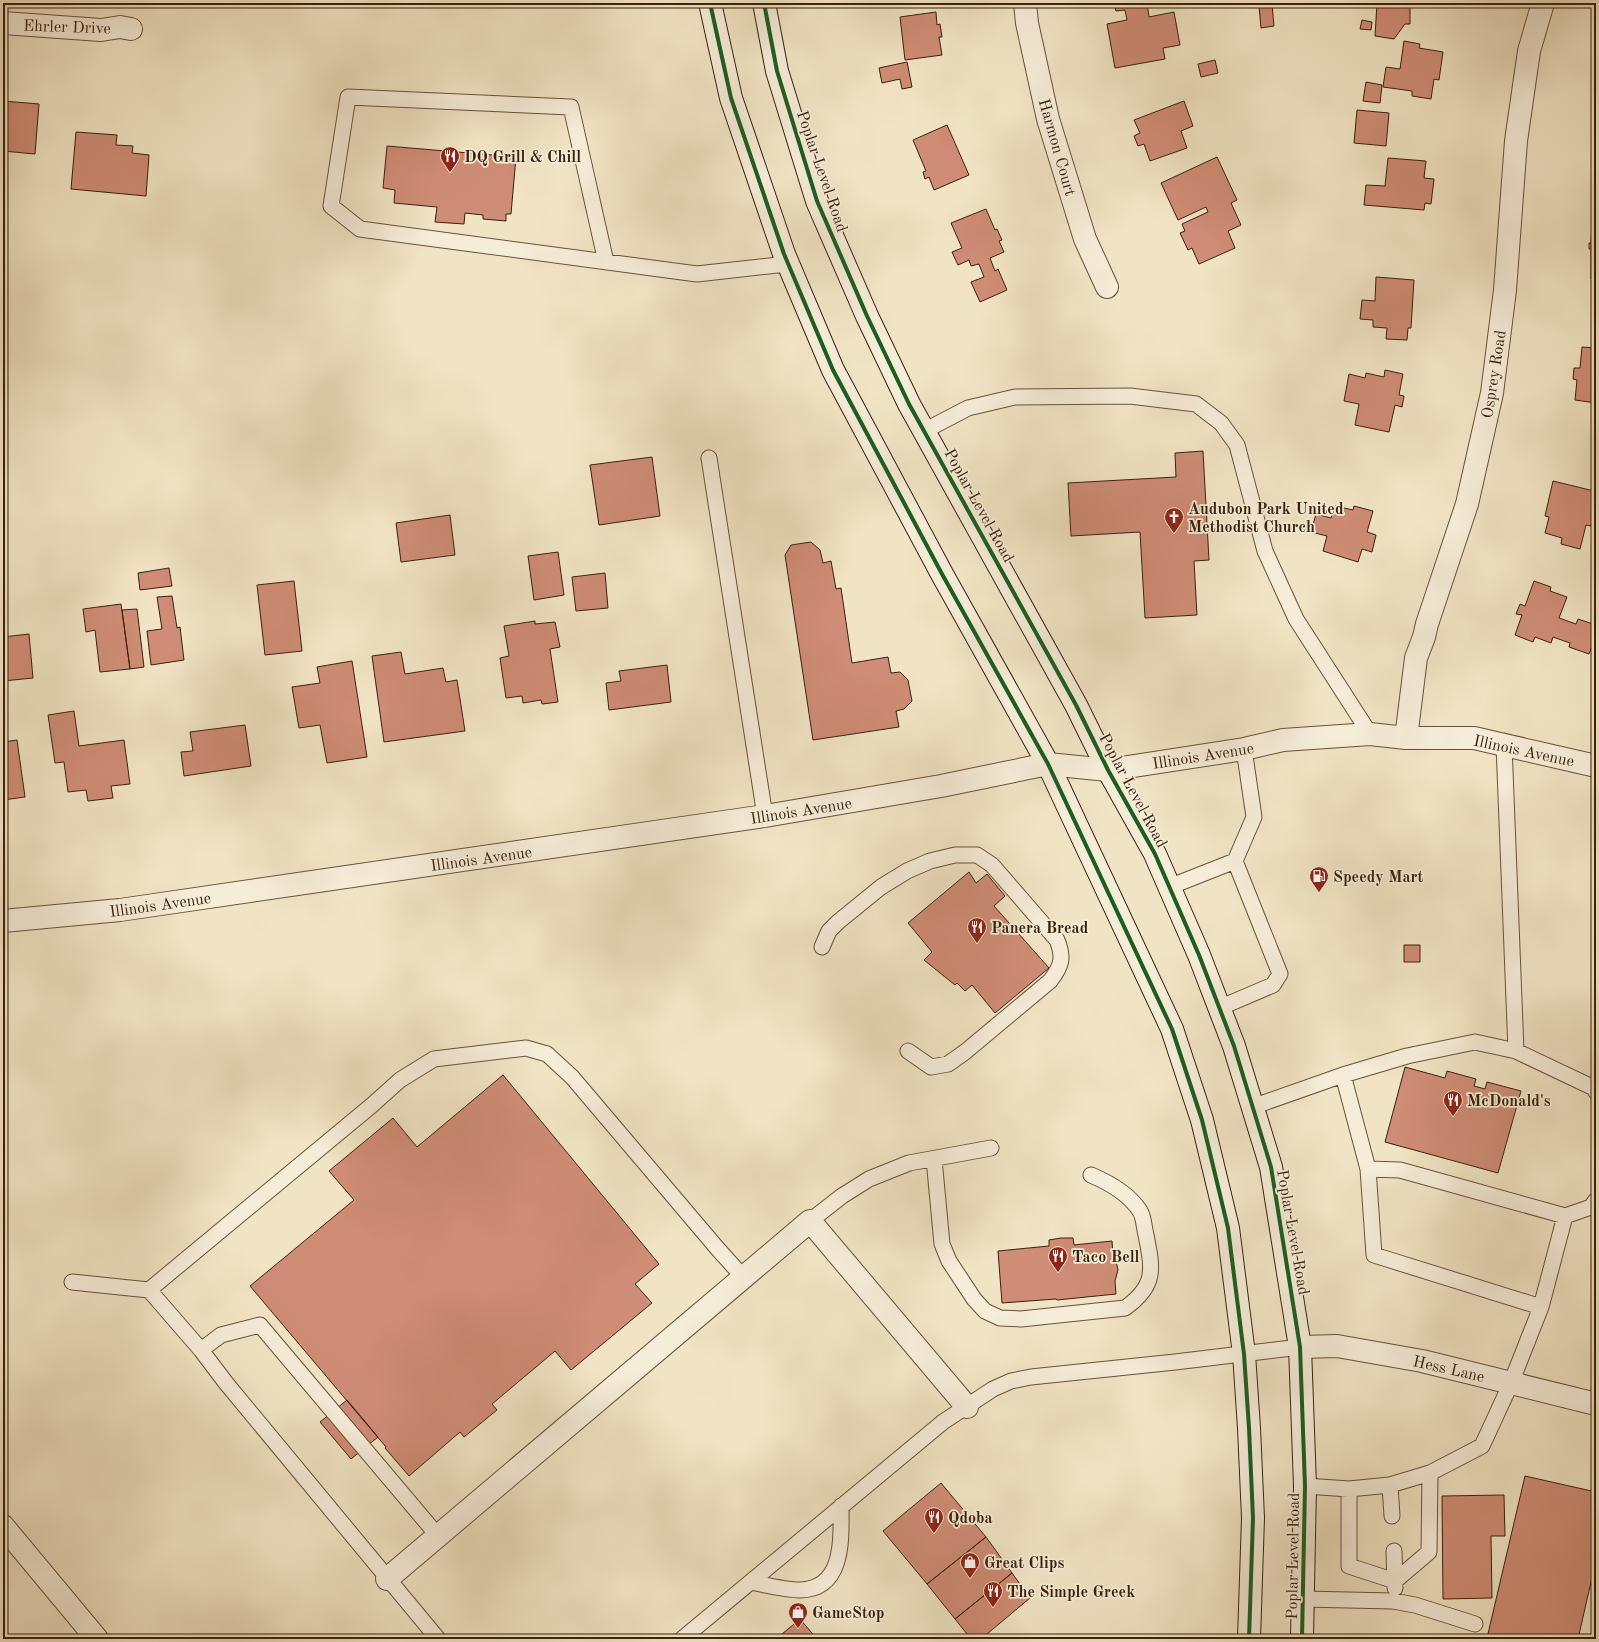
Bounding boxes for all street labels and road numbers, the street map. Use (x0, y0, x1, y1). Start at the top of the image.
street label: Ehrler Drive (23, 18, 111, 38)
street label: Harmon Court (1035, 97, 1078, 198)
street label: Poplar Level Road (793, 109, 849, 234)
street label: Osprey Road (1480, 329, 1510, 420)
street label: Poplar Level Road (940, 446, 1016, 565)
street label: Poplar Level Road (1095, 731, 1169, 851)
street label: Illinois Avenue (1472, 733, 1575, 770)
street label: Illinois Avenue (1151, 741, 1255, 773)
street label: Illinois Avenue (749, 796, 853, 828)
street label: Illinois Avenue (429, 845, 533, 875)
street label: Illinois Avenue (108, 891, 212, 921)
street label: Poplar Level Road (1273, 1168, 1311, 1296)
street label: Hess Lane (1411, 1354, 1486, 1386)
street label: Poplar Level Road (1285, 1492, 1303, 1620)

